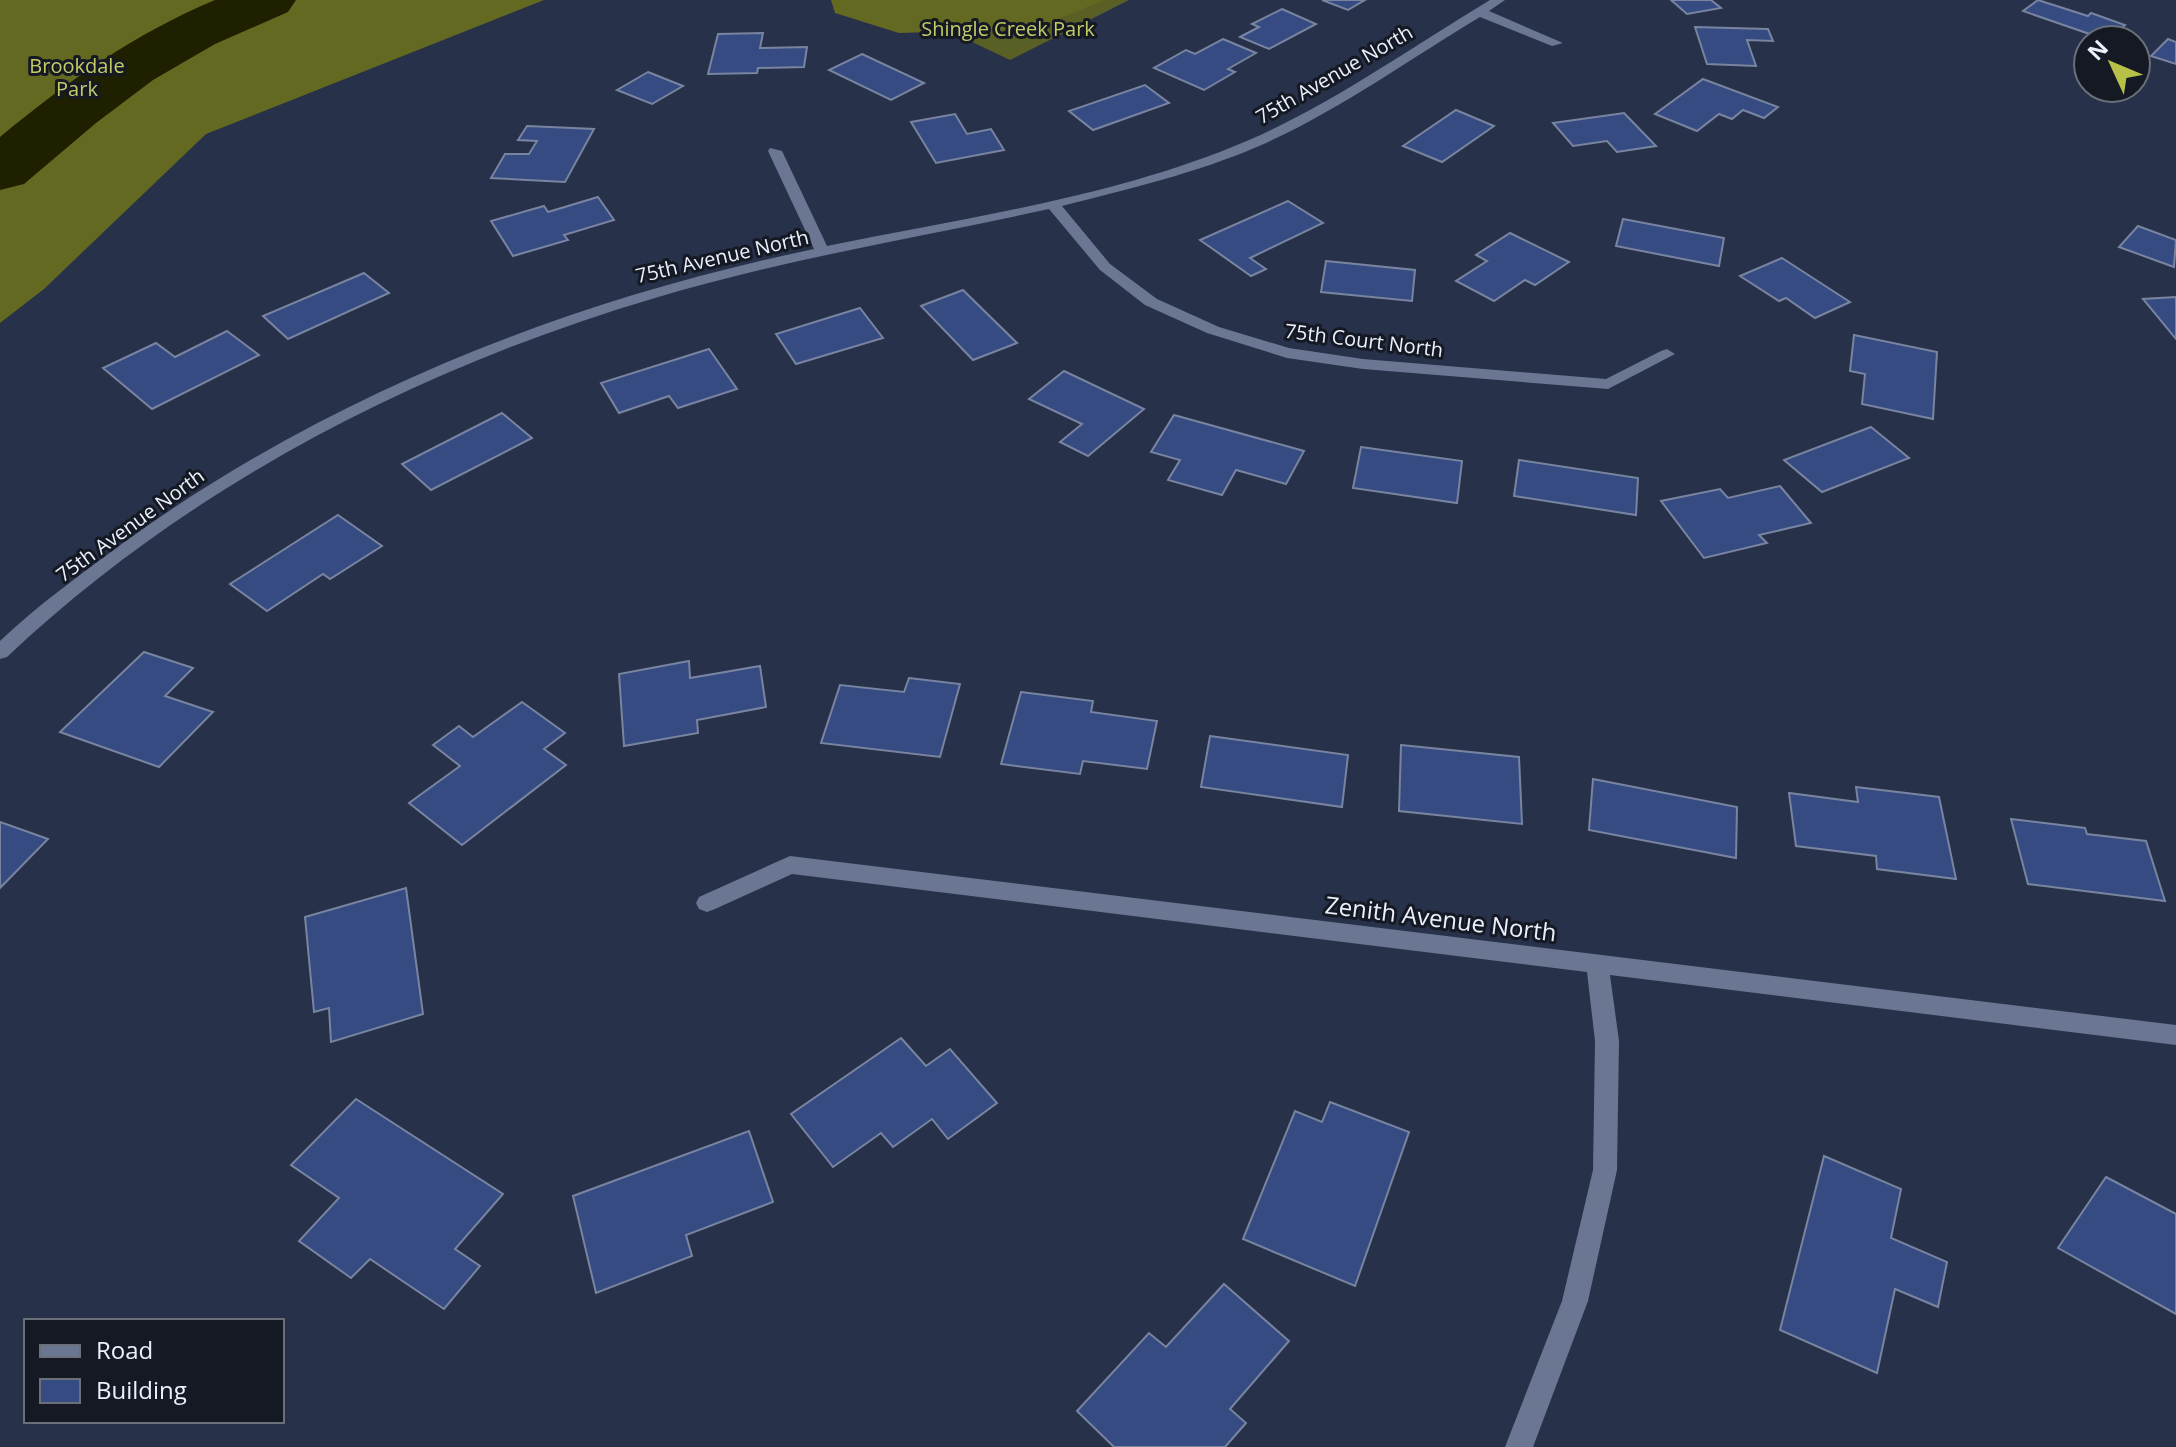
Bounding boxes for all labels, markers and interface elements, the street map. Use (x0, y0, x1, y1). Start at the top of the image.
park label: Shingle Creek Park (921, 15, 1095, 42)
street label: 75th Avenue North (1251, 18, 1417, 130)
north arrow (2072, 24, 2152, 104)
text: N (2080, 33, 2114, 66)
park label: Brookdale Park (29, 52, 125, 102)
street label: 75th Avenue North (633, 223, 811, 289)
street label: 75th Court North (1283, 317, 1445, 363)
street label: 75th Avenue North (50, 462, 210, 588)
street label: Zenith Avenue North (1323, 887, 1559, 949)
legend (24, 1319, 284, 1423)
text: Road (96, 1333, 153, 1366)
text: Building (96, 1373, 187, 1406)

